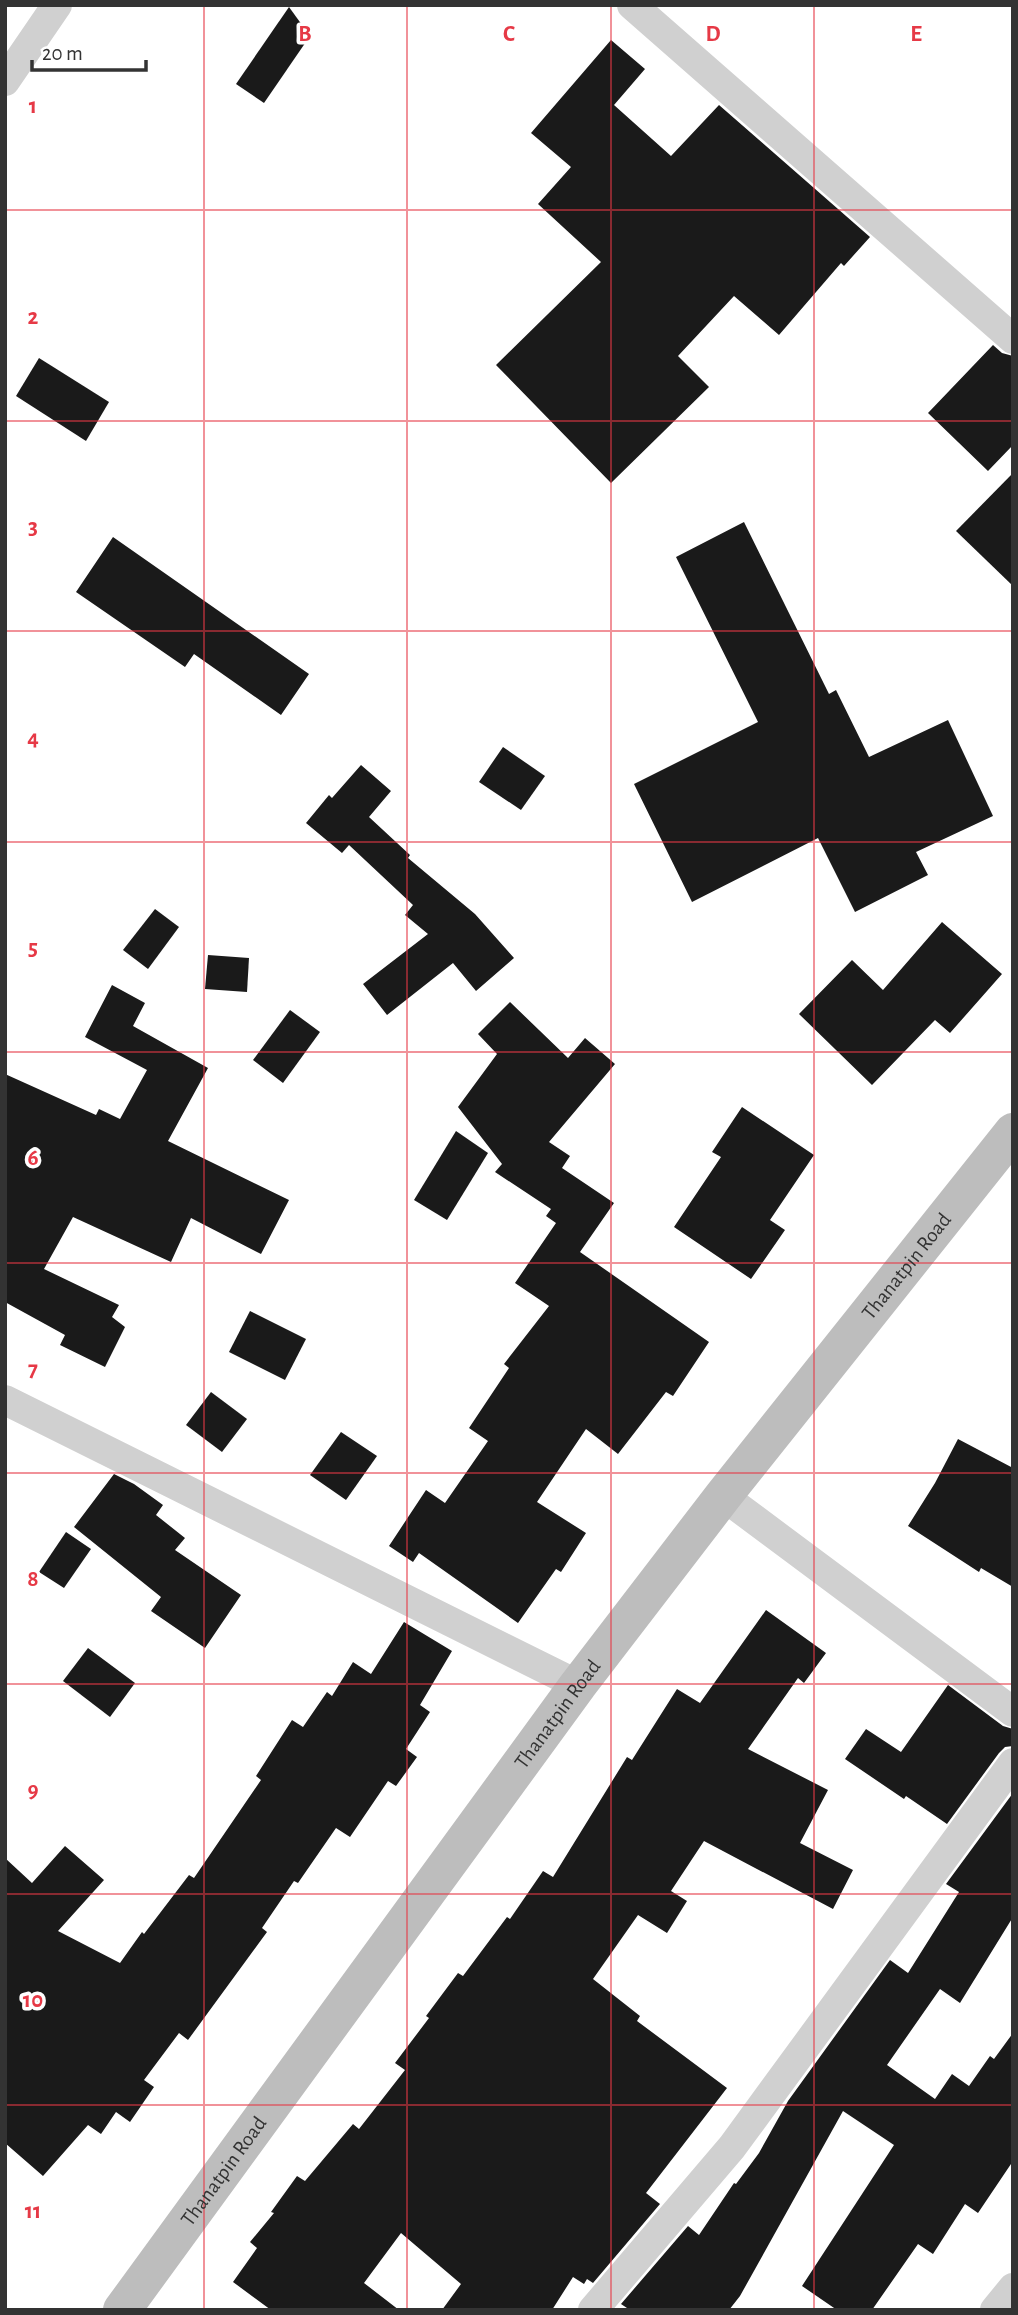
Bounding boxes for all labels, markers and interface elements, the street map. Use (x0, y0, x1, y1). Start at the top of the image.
text: B (298, 23, 312, 46)
text: C (503, 23, 515, 46)
text: D (705, 23, 721, 46)
text: E (910, 23, 922, 46)
scale bar (32, 28, 145, 72)
text: 20 m (42, 43, 83, 64)
text: 1 (29, 95, 37, 118)
text: 2 (28, 306, 39, 329)
text: 3 (28, 516, 38, 539)
text: 4 (27, 727, 39, 750)
text: 5 (28, 937, 38, 960)
text: 6 (27, 1147, 39, 1170)
street label: Thanatpin Road (858, 1209, 955, 1324)
text: 7 (28, 1358, 38, 1381)
text: 8 (27, 1568, 39, 1591)
street label: Thanatpin Road (511, 1656, 605, 1773)
text: 9 (27, 1779, 39, 1802)
text: 10 (23, 1989, 43, 2012)
street label: Thanatpin Road (177, 2113, 271, 2230)
text: 11 (25, 2200, 41, 2223)

